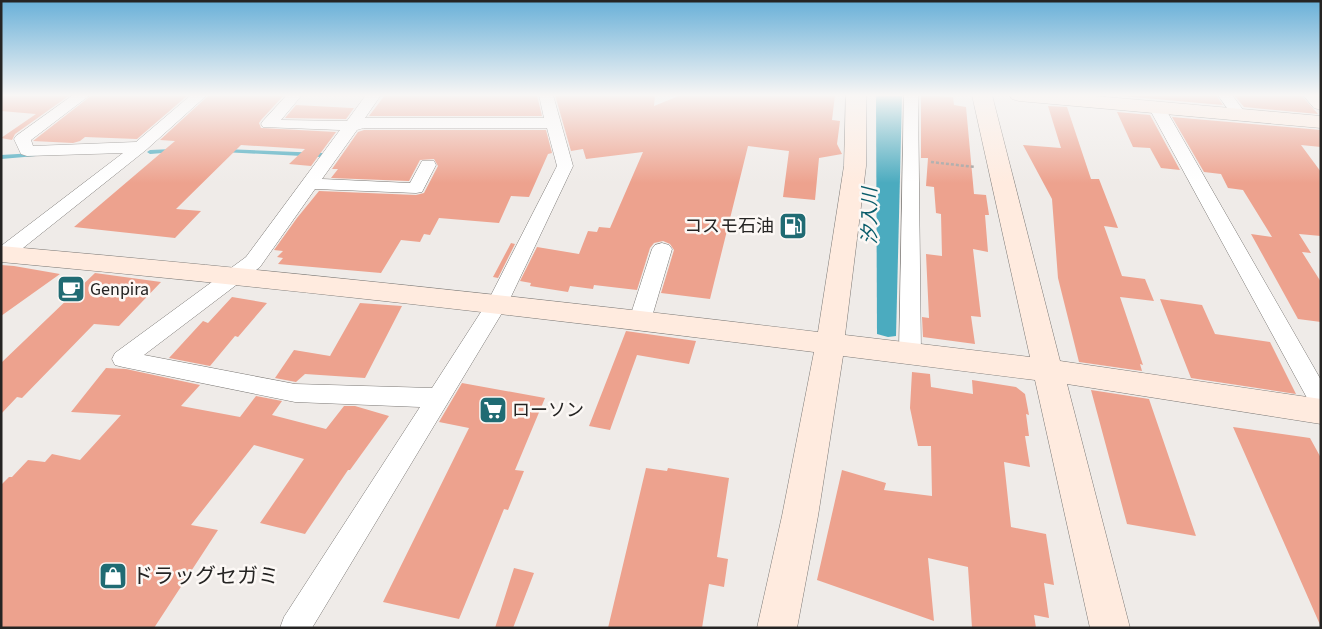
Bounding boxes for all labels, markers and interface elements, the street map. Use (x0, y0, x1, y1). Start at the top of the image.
water label: 汐入川 (857, 186, 884, 245)
fuel station icon: コスモ石油 (778, 211, 808, 241)
place label: コスモ石油 (684, 214, 774, 239)
cafe icon: Genpira (56, 274, 86, 304)
place label: Genpira (90, 277, 149, 302)
supermarket icon: ローソン (478, 395, 508, 425)
place label: ローソン (512, 398, 584, 423)
shop icon: ドラッグセガミ (98, 561, 128, 591)
place label: ドラッグセガミ (132, 561, 279, 591)

